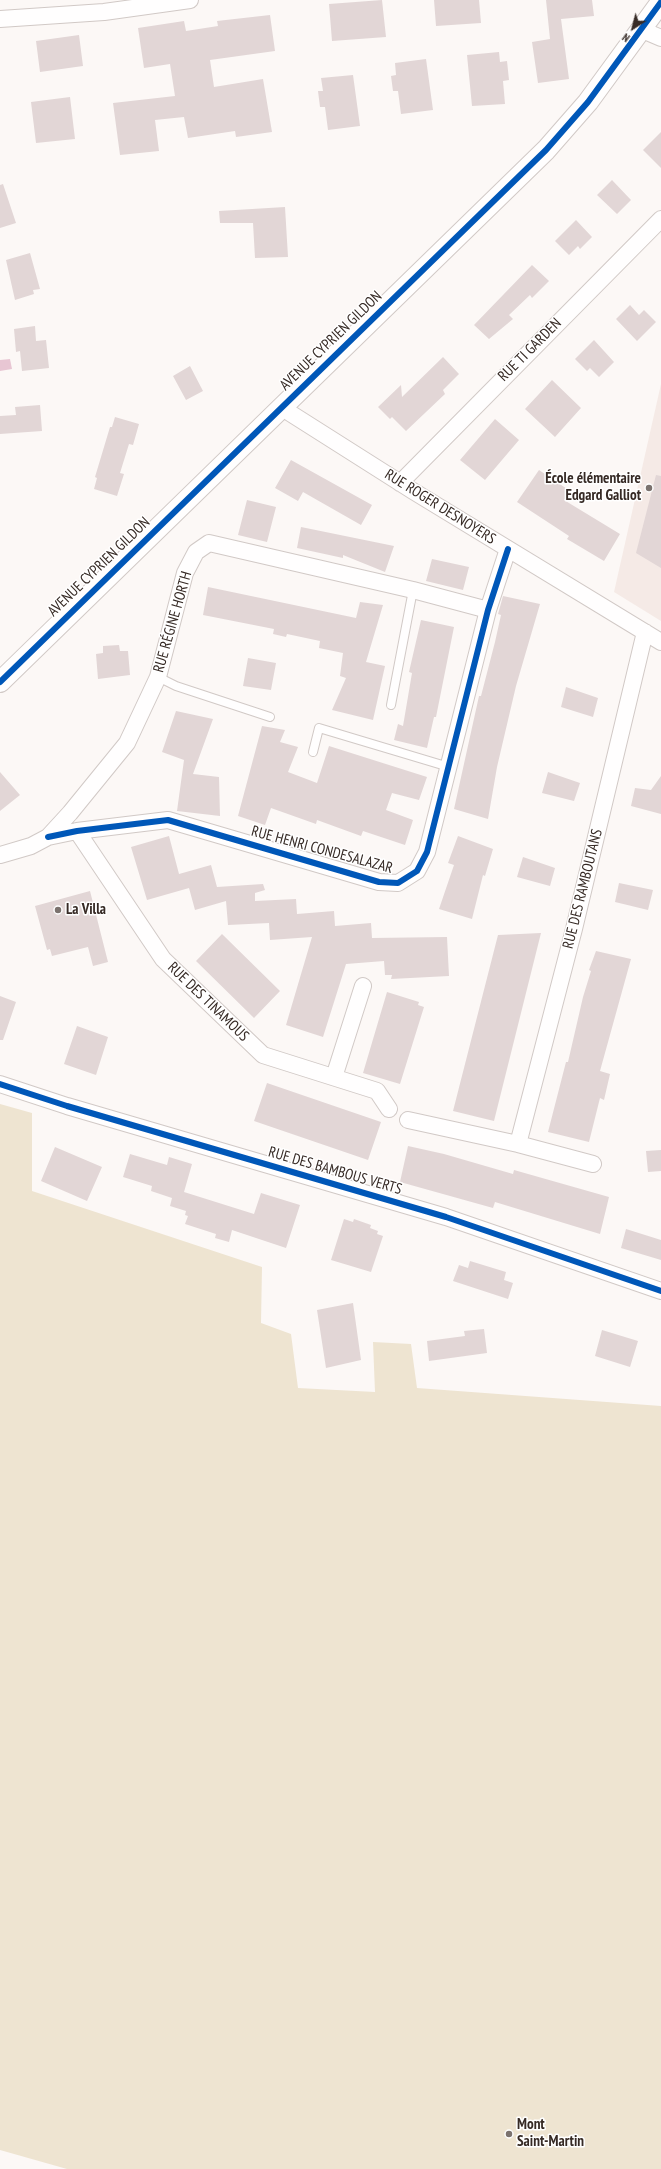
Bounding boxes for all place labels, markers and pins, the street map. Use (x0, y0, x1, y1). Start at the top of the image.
place label: École élémentaire Edgard Galliot (545, 470, 641, 505)
marker: École élémentaire Edgard Galliot (644, 483, 654, 493)
place label: La Villa (66, 901, 106, 919)
marker: La Villa (53, 905, 63, 915)
place label: Mont Saint-Martin (517, 2116, 584, 2151)
marker: Mont Saint-Martin (504, 2129, 514, 2139)

